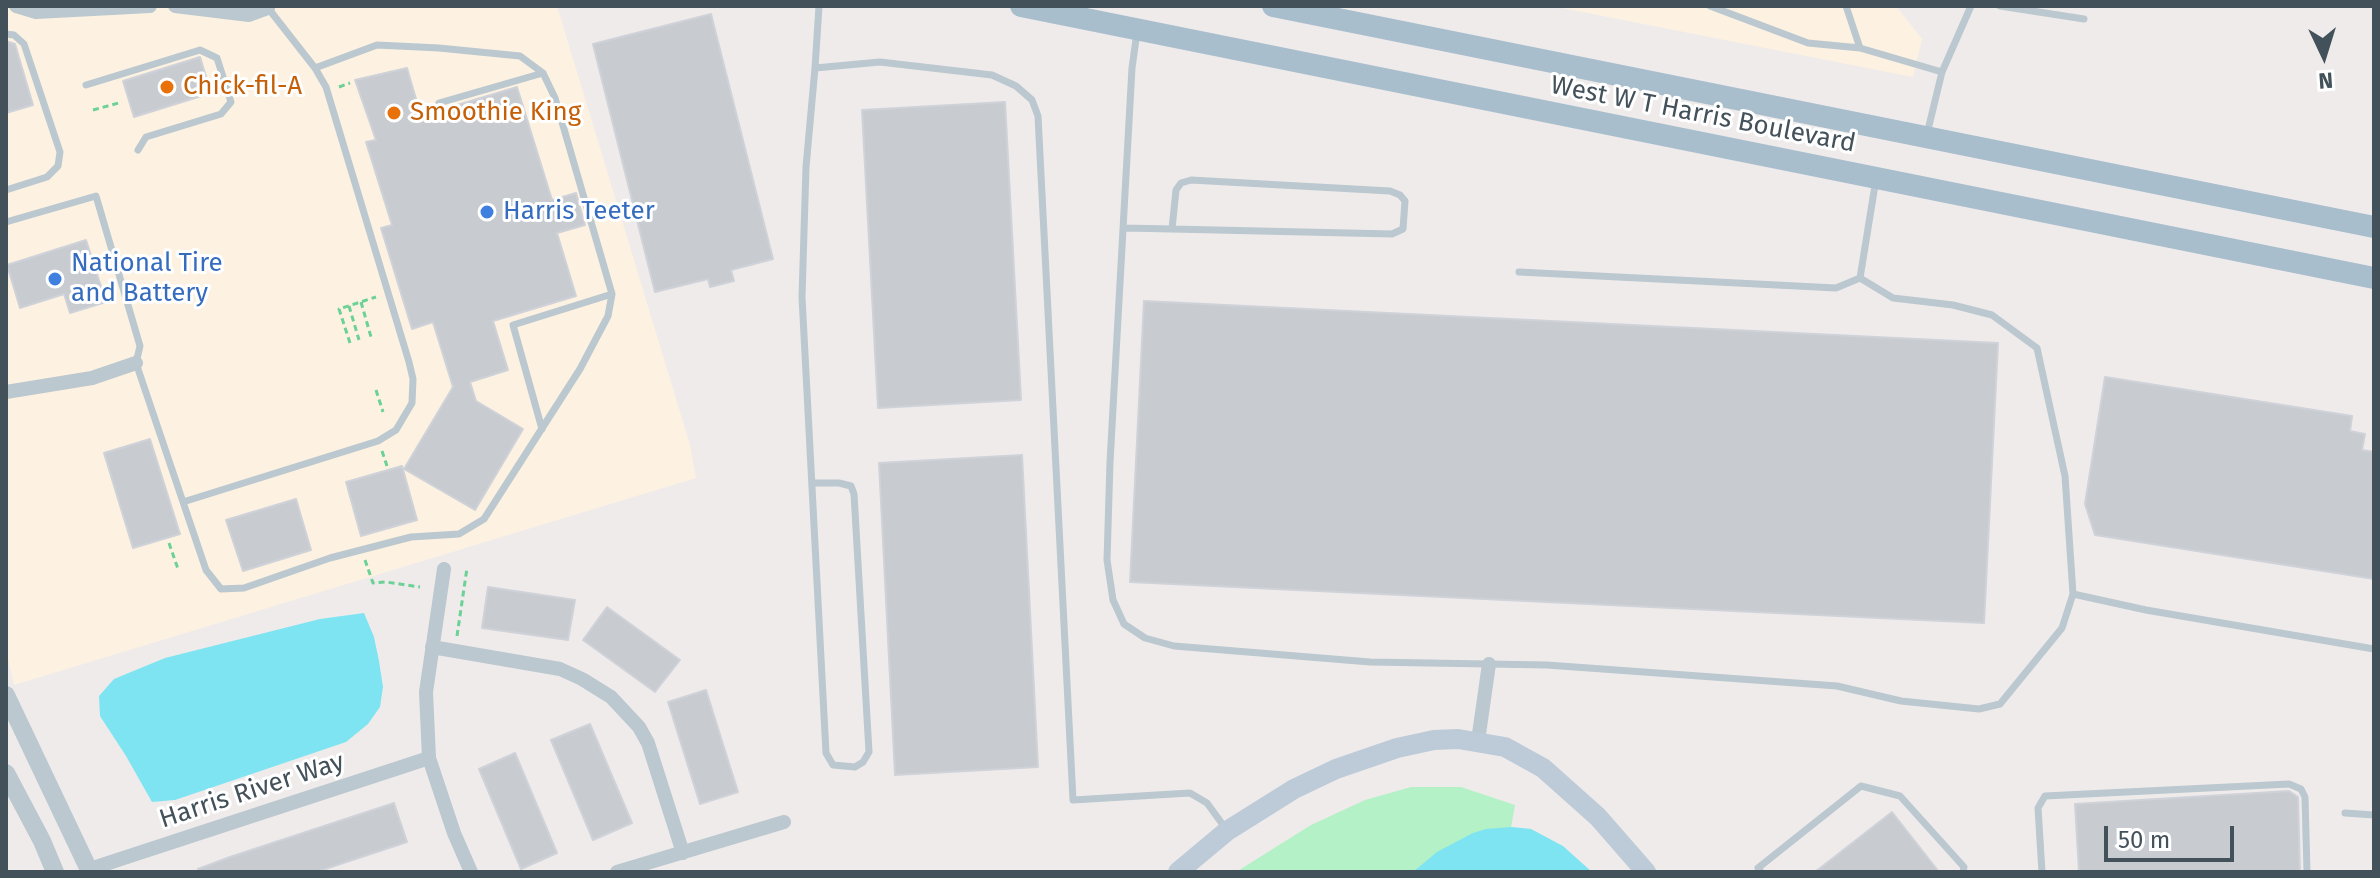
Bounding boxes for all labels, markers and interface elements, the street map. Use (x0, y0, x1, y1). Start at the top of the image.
north arrow (2284, 16, 2364, 96)
text: N (2317, 66, 2334, 94)
street label: West W T Harris Boulevard (1548, 70, 1858, 160)
place label: Chick-fil-A (183, 71, 302, 103)
marker: Chick-fil-A (158, 78, 176, 96)
place label: Smoothie King (410, 97, 581, 129)
marker: Smoothie King (385, 104, 403, 122)
place label: Harris Teeter (503, 196, 655, 228)
marker: Harris Teeter (478, 203, 496, 221)
place label: National Tire and Battery (71, 248, 223, 310)
marker: National Tire and Battery (46, 270, 64, 288)
street label: Harris River Way (156, 746, 348, 836)
scale bar (2108, 810, 2238, 860)
text: 50 m (2118, 826, 2170, 854)

